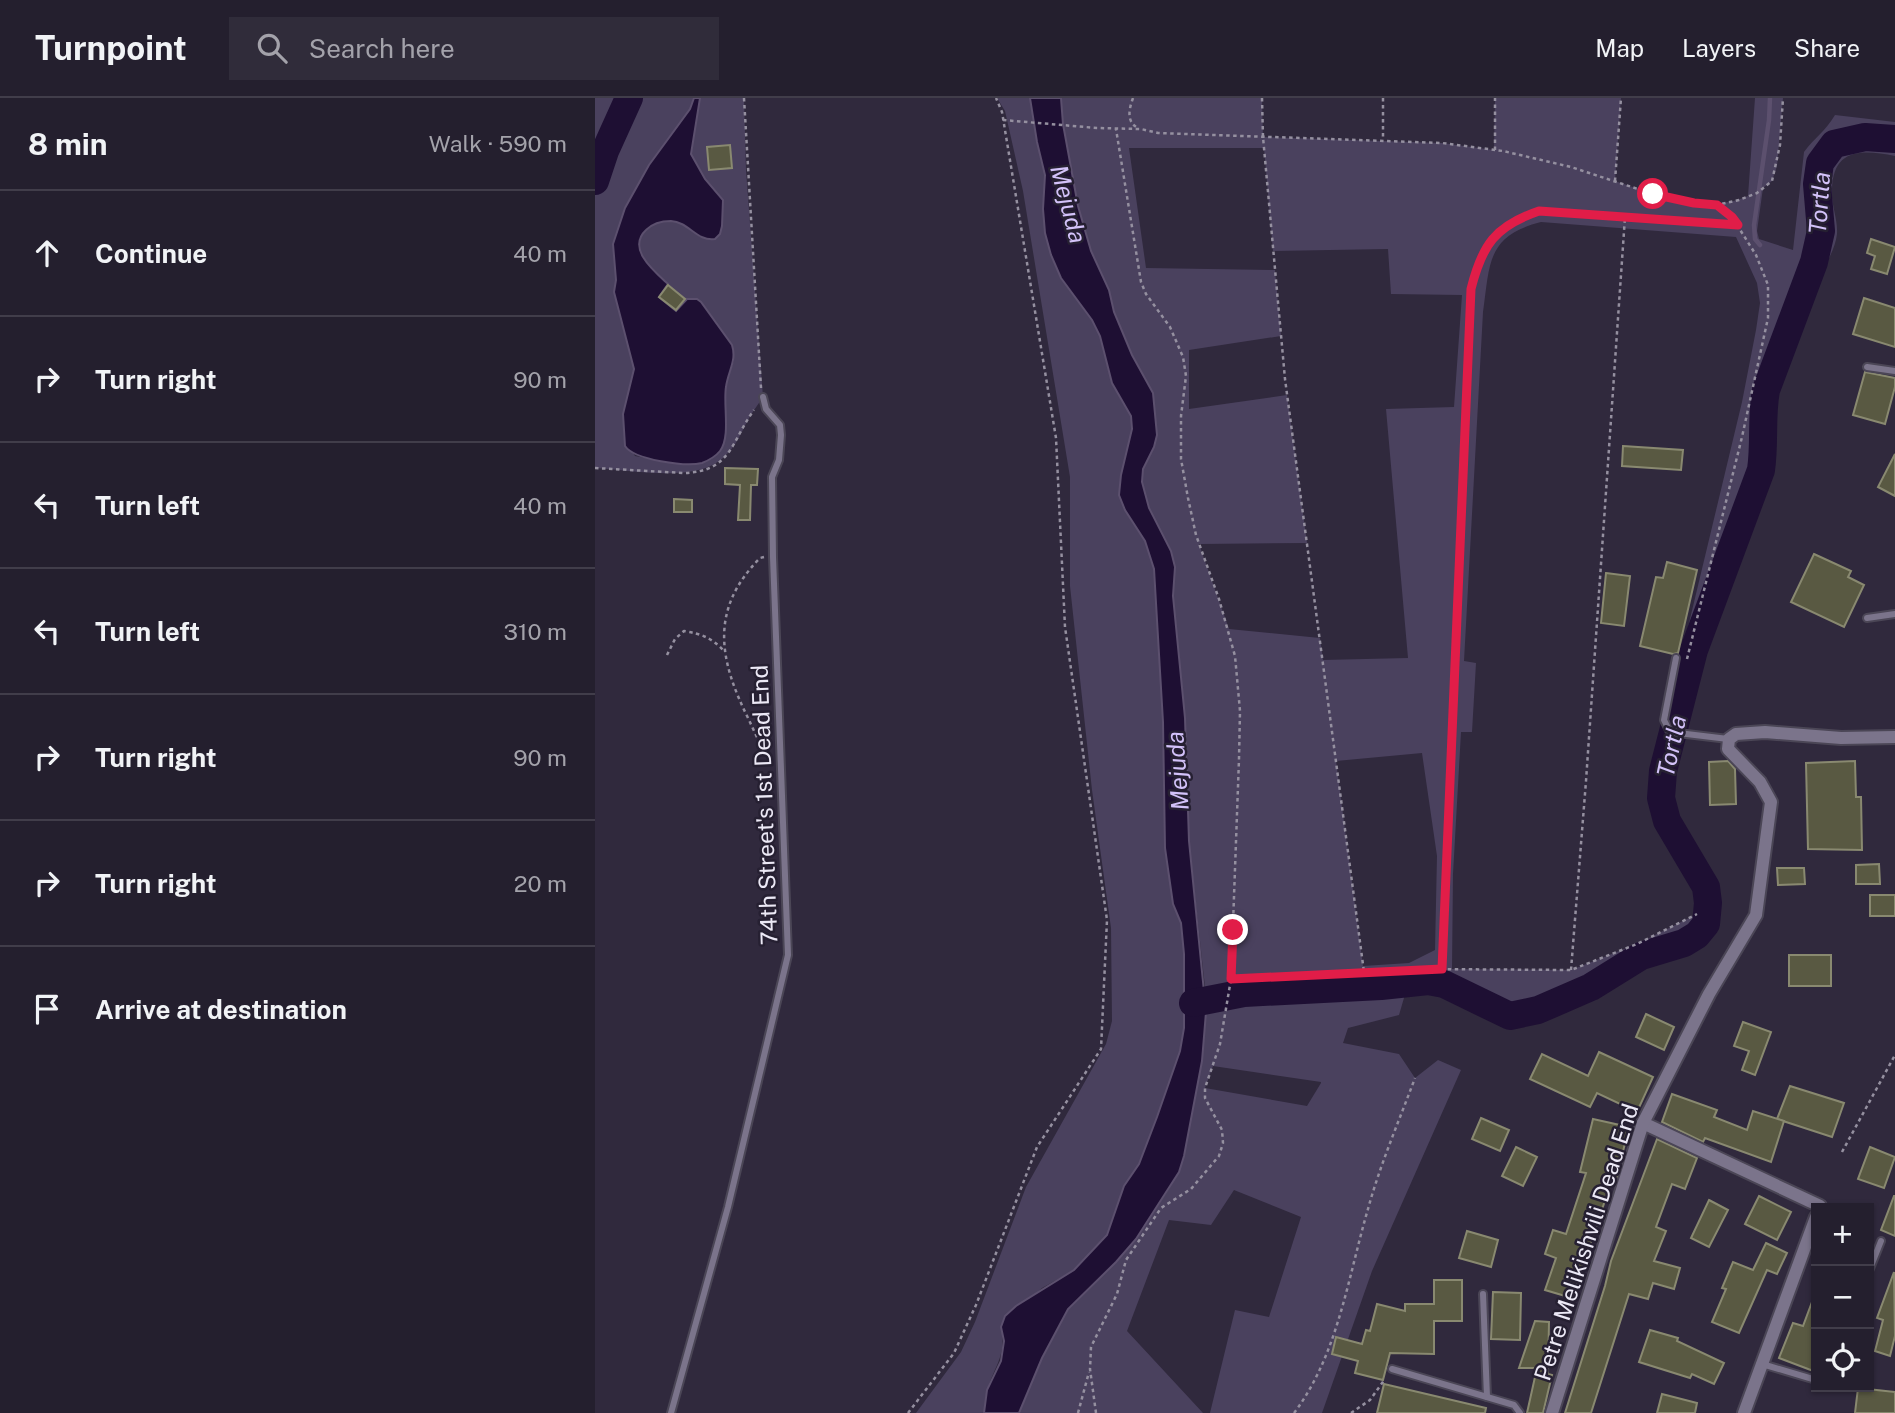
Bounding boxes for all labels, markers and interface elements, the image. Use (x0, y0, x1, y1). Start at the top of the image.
search box (229, 17, 719, 80)
text: Turnpoint (35, 29, 187, 67)
icon: search (253, 29, 291, 67)
text: Search here (309, 33, 455, 64)
text: Map (1595, 34, 1644, 62)
text: Layers (1682, 34, 1756, 62)
text: Share (1794, 34, 1860, 62)
text: 8 min (28, 126, 108, 162)
text: Walk · 590 m (429, 130, 567, 157)
water label: Mejuda (1045, 162, 1093, 246)
water label: Tortla (1803, 171, 1835, 235)
route start (1637, 178, 1668, 209)
icon: ahead (28, 234, 66, 272)
text: Continue (95, 238, 207, 269)
text: 40 m (513, 240, 567, 267)
icon: right (28, 360, 66, 398)
text: Turn right (95, 364, 217, 395)
text: 90 m (513, 366, 567, 393)
icon: left (28, 486, 66, 524)
text: Turn left (95, 490, 200, 521)
text: 40 m (513, 492, 567, 519)
icon: left (28, 612, 66, 650)
text: Turn left (95, 616, 200, 647)
text: 310 m (504, 618, 567, 645)
street label: 74th Street's 1st Dead End (746, 664, 782, 946)
water label: Tortla (1651, 713, 1691, 779)
water label: Mejuda (1160, 730, 1194, 812)
icon: right (28, 738, 66, 776)
text: Turn right (95, 742, 217, 773)
text: 90 m (513, 744, 567, 771)
icon: right (28, 864, 66, 902)
text: Turn right (95, 868, 217, 899)
text: 20 m (514, 870, 567, 897)
route end (1217, 914, 1248, 945)
icon: arrive (28, 990, 66, 1028)
text: Arrive at destination (95, 994, 347, 1025)
street label: Petre Melikishvili Dead End (1528, 1100, 1644, 1384)
map controls (1811, 1203, 1874, 1392)
button: + (1811, 1203, 1874, 1266)
button: − (1811, 1266, 1874, 1329)
button: locate (1811, 1329, 1874, 1392)

